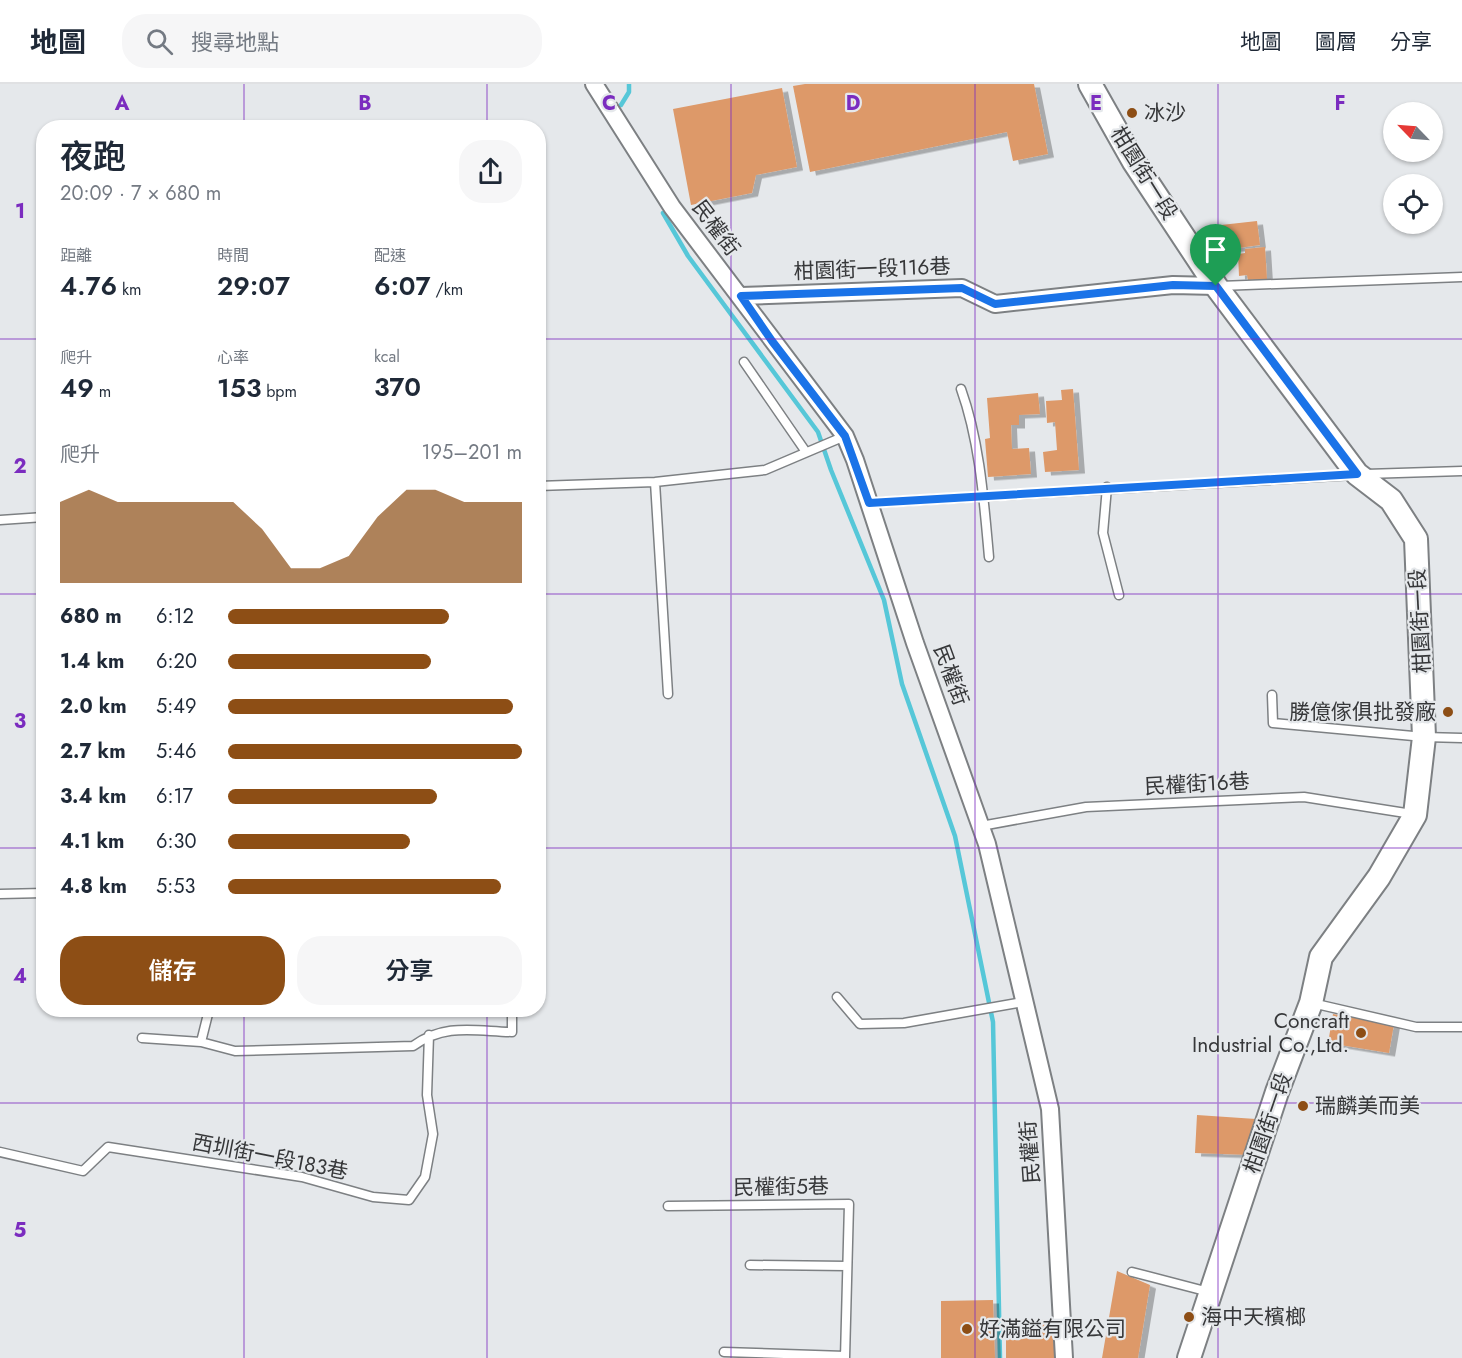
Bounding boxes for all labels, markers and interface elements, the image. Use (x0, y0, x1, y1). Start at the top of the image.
search box (122, 14, 542, 68)
text: 地圖 (30, 22, 86, 63)
icon: search (143, 25, 176, 58)
text: 搜尋地點 (191, 26, 279, 58)
text: 地圖 (1240, 27, 1282, 57)
text: 圖層 (1315, 27, 1357, 57)
text: 分享 (1390, 27, 1432, 57)
text: A (114, 89, 130, 118)
text: B (358, 89, 372, 118)
text: C (602, 89, 616, 118)
text: D (846, 89, 860, 118)
text: E (1090, 89, 1102, 118)
text: F (1334, 89, 1346, 118)
place label: 冰沙 (1144, 98, 1186, 128)
north arrow (1383, 102, 1443, 162)
map controls (1383, 102, 1443, 234)
marker: 冰沙 (1125, 106, 1139, 120)
street label: 柑園街一段 (1103, 121, 1185, 225)
text: 夜跑 (60, 133, 126, 180)
button: share (459, 140, 522, 203)
button: locate (1383, 174, 1443, 234)
text: 20:09 · 7 × 680 m (60, 179, 221, 208)
street label: 民權街 (685, 194, 747, 262)
text: 1 (15, 197, 25, 226)
pin (1190, 224, 1241, 286)
icon: arrive (1199, 233, 1232, 266)
text: 距離 (60, 244, 92, 267)
text: 時間 (217, 244, 249, 267)
text: 配速 (374, 244, 406, 267)
street label: 柑園街一段116巷 (793, 251, 951, 287)
text: 4.76 (60, 267, 117, 305)
text: 29:07 (217, 267, 290, 305)
text: 6:07 (374, 267, 431, 305)
text: km (117, 278, 141, 301)
text: /km (431, 278, 463, 301)
text: kcal (374, 345, 400, 368)
text: 爬升 (60, 346, 92, 369)
text: 心率 (217, 346, 249, 369)
text: 370 (374, 368, 421, 406)
text: 49 (60, 369, 94, 407)
text: 153 (217, 369, 261, 407)
text: m (94, 380, 111, 403)
text: bpm (261, 380, 297, 403)
text: 195–201 m (421, 438, 522, 467)
text: 爬升 (60, 440, 100, 469)
text: 2 (13, 452, 27, 481)
street label: 柑園街一段 (1402, 568, 1438, 674)
text: 680 m (60, 602, 122, 631)
text: 6:12 (156, 602, 194, 631)
street label: 民權街 (926, 640, 976, 710)
text: 1.4 km (60, 647, 125, 676)
text: 6:20 (156, 647, 197, 676)
text: 2.0 km (60, 692, 127, 721)
text: 5:49 (156, 692, 196, 721)
place label: 勝億傢俱批發廠 (1289, 697, 1436, 727)
marker: 勝億傢俱批發廠 (1441, 705, 1455, 719)
text: 3 (14, 707, 26, 736)
text: 2.7 km (60, 737, 126, 766)
text: 5:46 (156, 737, 196, 766)
street label: 民權街16巷 (1144, 766, 1250, 802)
text: 3.4 km (60, 782, 126, 811)
text: 6:17 (156, 782, 193, 811)
text: 4.1 km (60, 827, 125, 856)
text: 6:30 (156, 827, 196, 856)
text: 4.8 km (60, 872, 127, 901)
text: 5:53 (156, 872, 195, 901)
button: 儲存 (60, 936, 285, 1005)
button: 分享 (297, 936, 522, 1005)
text: 4 (13, 962, 27, 991)
place label: Concraft Industrial Co.,Ltd. (1192, 1006, 1349, 1060)
marker: Concraft Industrial Co.,Ltd. (1354, 1026, 1368, 1040)
street label: 柑園街一段 (1237, 1068, 1299, 1178)
place label: 瑞麟美而美 (1315, 1091, 1420, 1121)
marker: 瑞麟美而美 (1296, 1099, 1310, 1113)
street label: 民權街 (1013, 1120, 1047, 1184)
street label: 西圳街一段183巷 (189, 1127, 351, 1187)
street label: 民權街5巷 (733, 1171, 829, 1203)
text: 5 (14, 1216, 27, 1245)
place label: 海中天檳榔 (1201, 1302, 1306, 1332)
marker: 海中天檳榔 (1182, 1310, 1196, 1324)
place label: 好滿鎰有限公司 (979, 1314, 1126, 1344)
marker: 好滿鎰有限公司 (960, 1322, 974, 1336)

